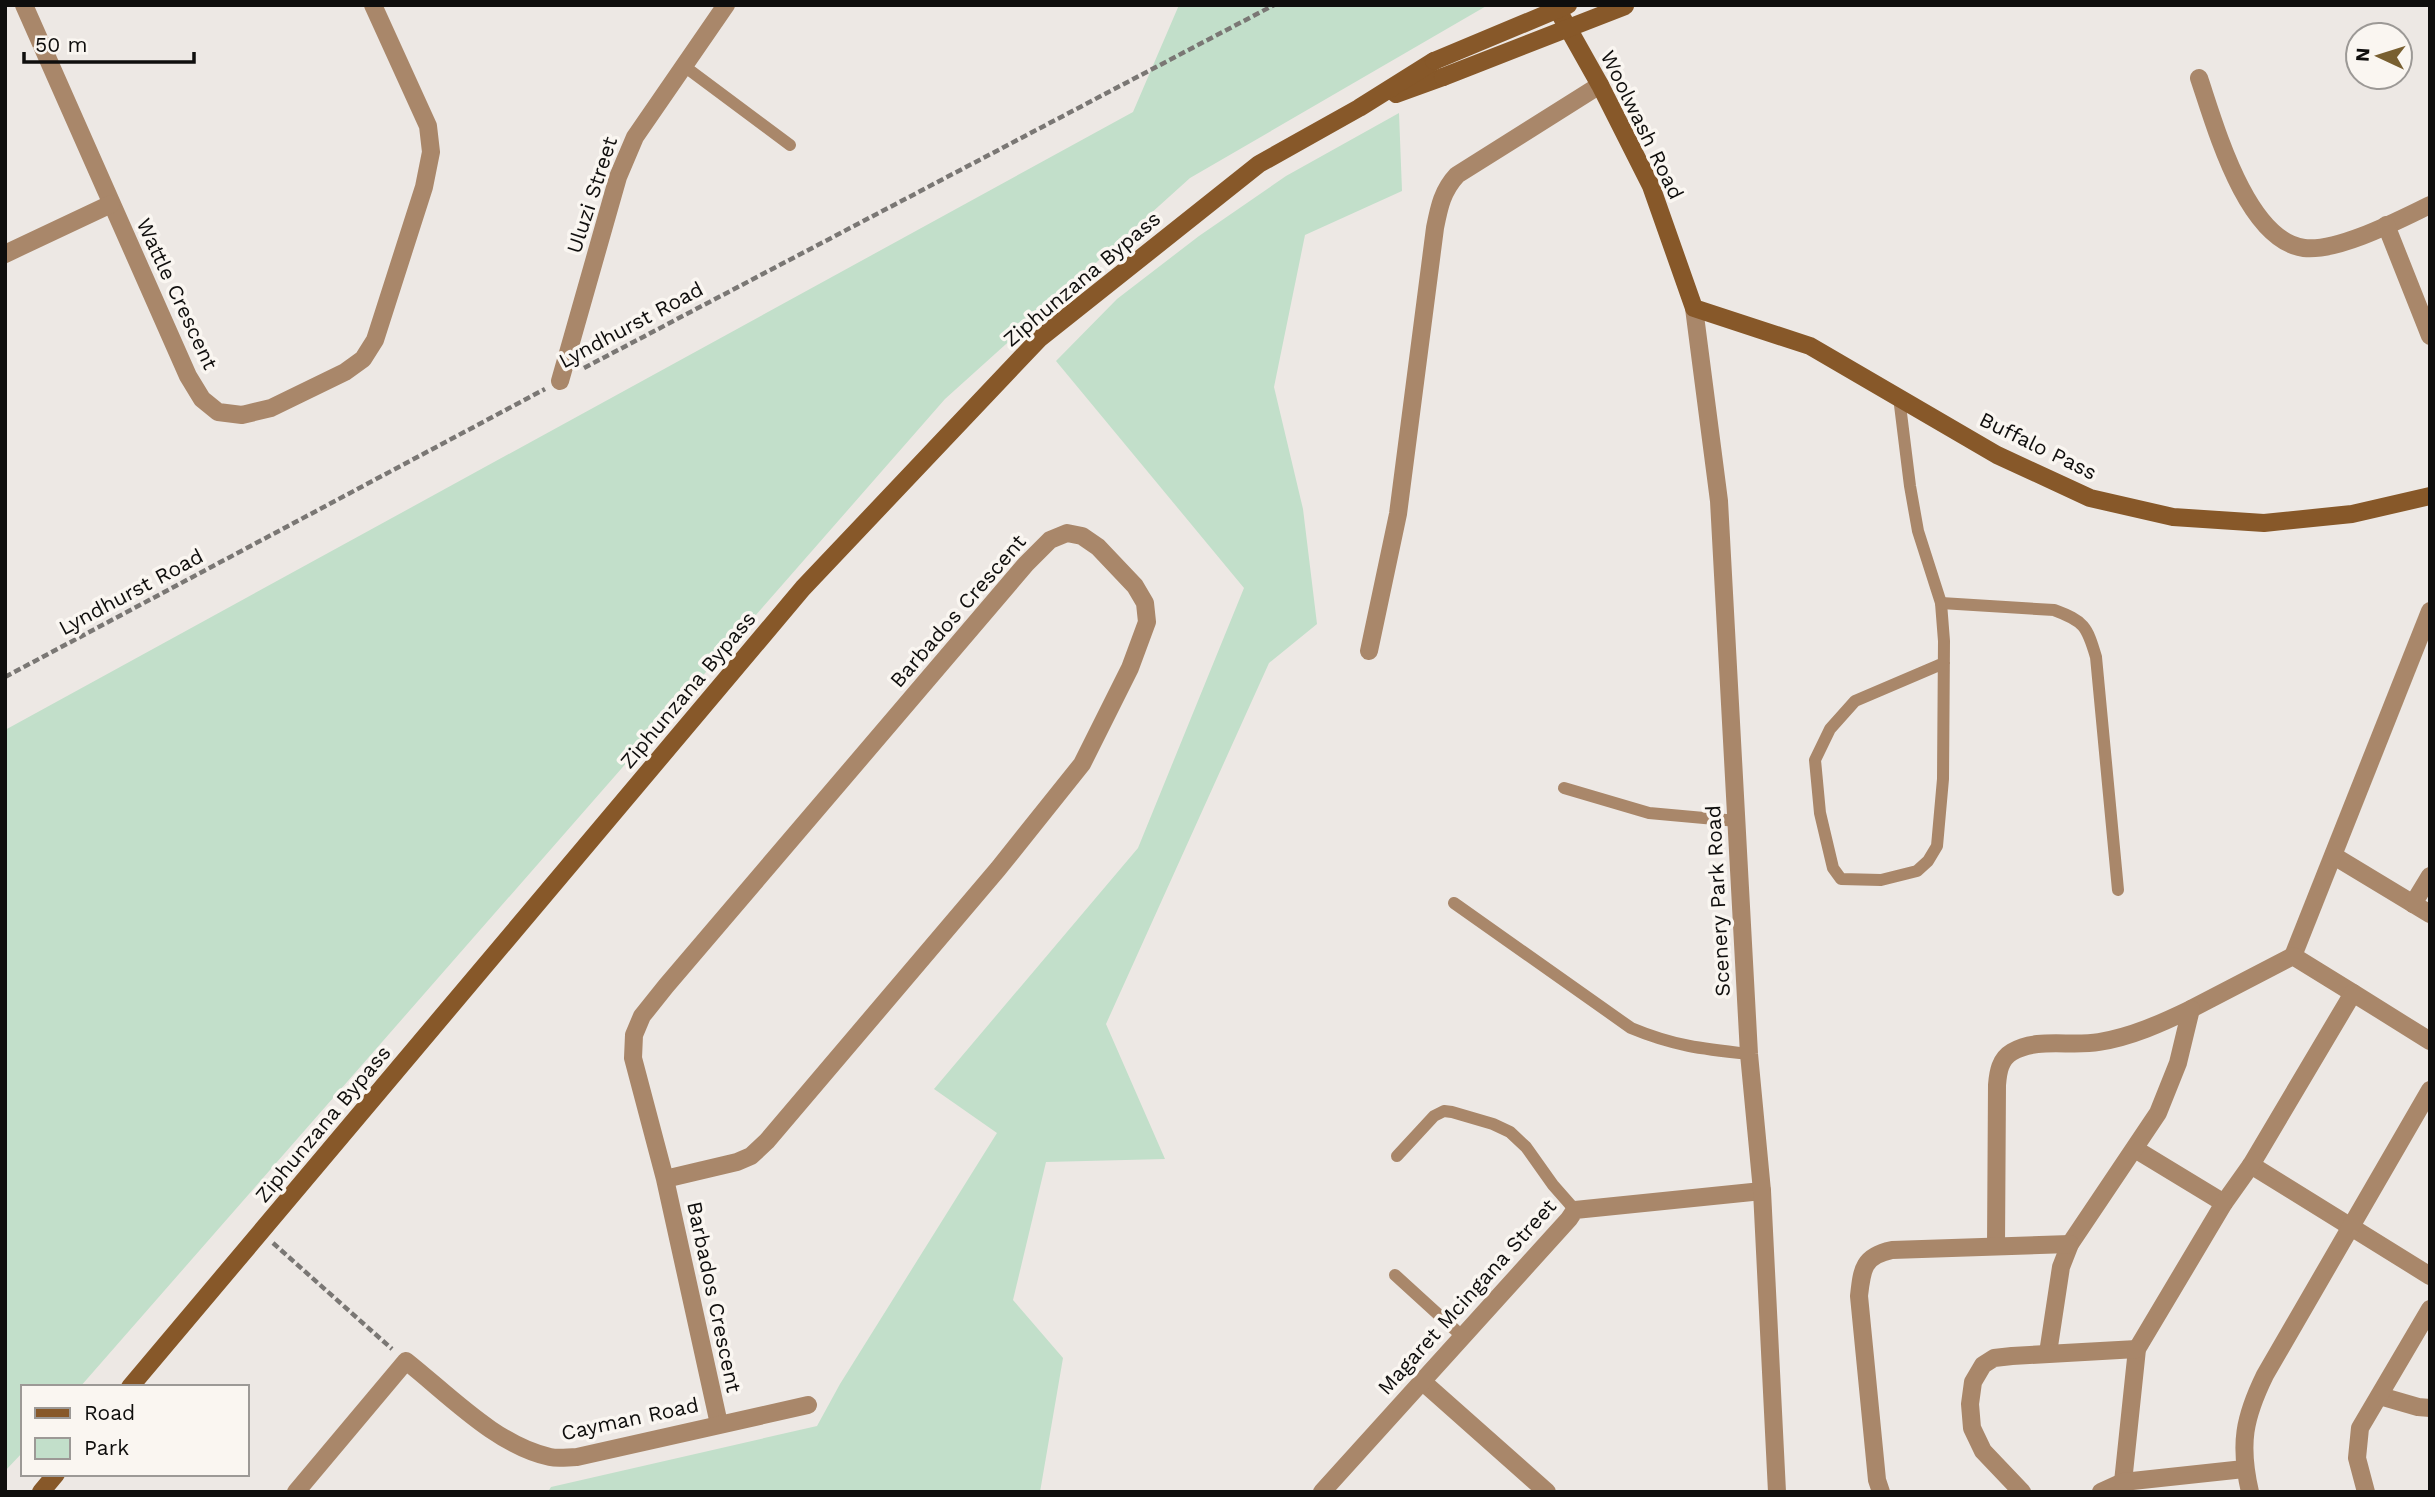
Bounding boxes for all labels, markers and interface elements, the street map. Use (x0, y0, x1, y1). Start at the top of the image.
scale bar (24, 21, 194, 65)
north arrow (2344, 21, 2414, 91)
text: 50 m (35, 32, 87, 57)
street label: Woolwash Road (1596, 46, 1689, 203)
text: N (2351, 47, 2375, 63)
street label: Uluzi Street (561, 133, 622, 256)
street label: Ziphunzana Bypass (998, 206, 1165, 352)
street label: Wattle Crescent (131, 214, 224, 374)
street label: Lyndhurst Road (554, 276, 707, 373)
street label: Buffalo Pass (1975, 406, 2101, 485)
street label: Barbados Crescent (884, 529, 1031, 692)
street label: Lyndhurst Road (54, 543, 207, 640)
street label: Ziphunzana Bypass (615, 606, 761, 773)
street label: Scenery Park Road (1700, 805, 1735, 997)
street label: Ziphunzana Bypass (250, 1040, 396, 1207)
street label: Magaret Mcingana Street (1372, 1194, 1561, 1400)
street label: Barbados Crescent (682, 1199, 747, 1395)
legend (21, 1385, 248, 1476)
street label: Cayman Road (559, 1392, 701, 1445)
text: Road (84, 1400, 135, 1425)
text: Park (84, 1435, 129, 1460)

